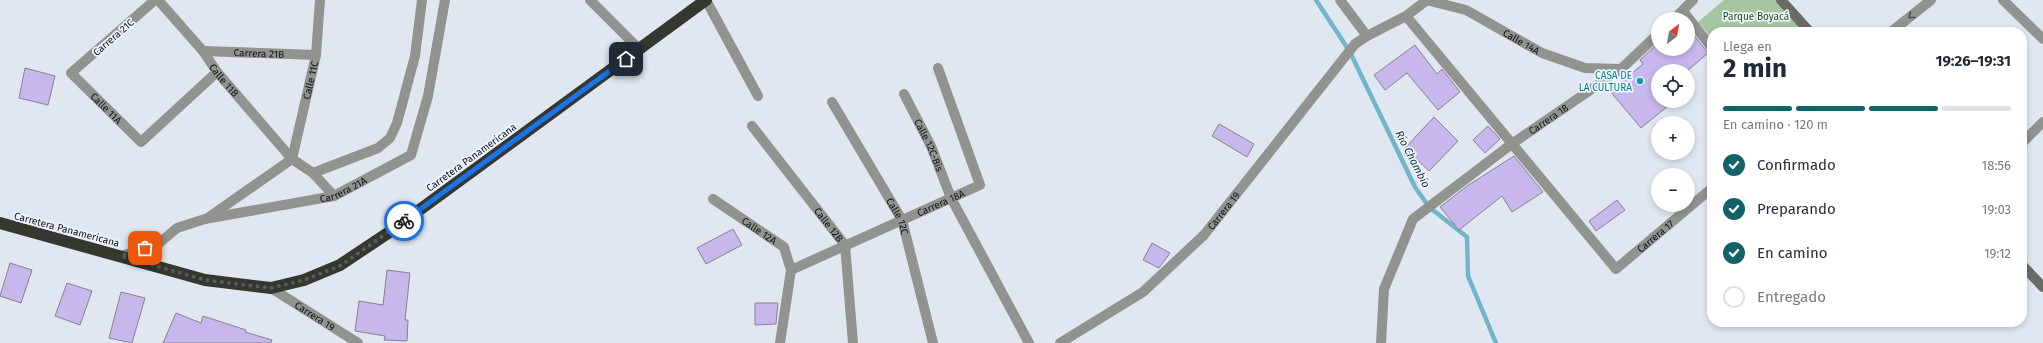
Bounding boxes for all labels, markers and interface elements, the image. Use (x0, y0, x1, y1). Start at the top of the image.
park label: Parque Boyacá (1723, 11, 1789, 23)
one-way arrow (1908, 11, 1916, 18)
north arrow (1651, 12, 1695, 56)
map controls (1651, 12, 1695, 212)
street label: Carrera 21C (91, 17, 137, 59)
street label: Calle 14A (1501, 27, 1542, 58)
text: Llega en (1723, 39, 1772, 54)
pin (609, 42, 643, 76)
street label: Carrera 21B (233, 47, 284, 61)
icon: home (615, 48, 637, 70)
text: 19:26–19:31 (1935, 52, 2011, 70)
text: 2 min (1723, 53, 1787, 84)
street label: Calle 11C (301, 60, 321, 101)
street label: Calle 11B (206, 62, 241, 100)
button: locate (1651, 64, 1695, 108)
place label: CASA DE LA CULTURA (1579, 70, 1632, 94)
marker: CASA DE LA CULTURA (1635, 76, 1645, 86)
street label: Calle 11A (88, 91, 124, 127)
street label: Carrera 18 (1527, 102, 1571, 138)
button: + (1651, 116, 1695, 160)
street label: Calle 12C-Bis (911, 117, 945, 174)
text: En camino · 120 m (1723, 117, 1828, 132)
street label: Carretera Panamericana (424, 121, 519, 195)
water label: Río Chambío (1393, 128, 1433, 190)
icon: check (1723, 154, 1745, 176)
text: Confirmado (1757, 156, 1836, 174)
text: 18:56 (1982, 158, 2011, 173)
button: − (1651, 168, 1695, 212)
street label: Carrera 21A (319, 175, 369, 205)
street label: Carrera 18A (915, 188, 967, 220)
street label: Carrera 19 (1205, 190, 1243, 233)
street label: Calle 12C (883, 196, 911, 236)
icon: check (1723, 198, 1745, 220)
text: Preparando (1757, 200, 1836, 218)
courier (384, 201, 424, 241)
text: 19:03 (1982, 202, 2011, 217)
street label: Calle 12B (811, 206, 845, 245)
street label: Carretera Panamericana (13, 210, 121, 250)
icon: bike (393, 210, 415, 232)
street label: Calle 12A (739, 215, 779, 247)
street label: Carrera 17 (1635, 218, 1677, 256)
pin (128, 231, 162, 265)
icon: bag (134, 237, 156, 259)
icon: check (1723, 242, 1745, 264)
text: En camino (1757, 244, 1827, 262)
text: 19:12 (1984, 246, 2011, 261)
text: Entregado (1757, 288, 1826, 306)
street label: Carrera 19 (292, 300, 337, 334)

